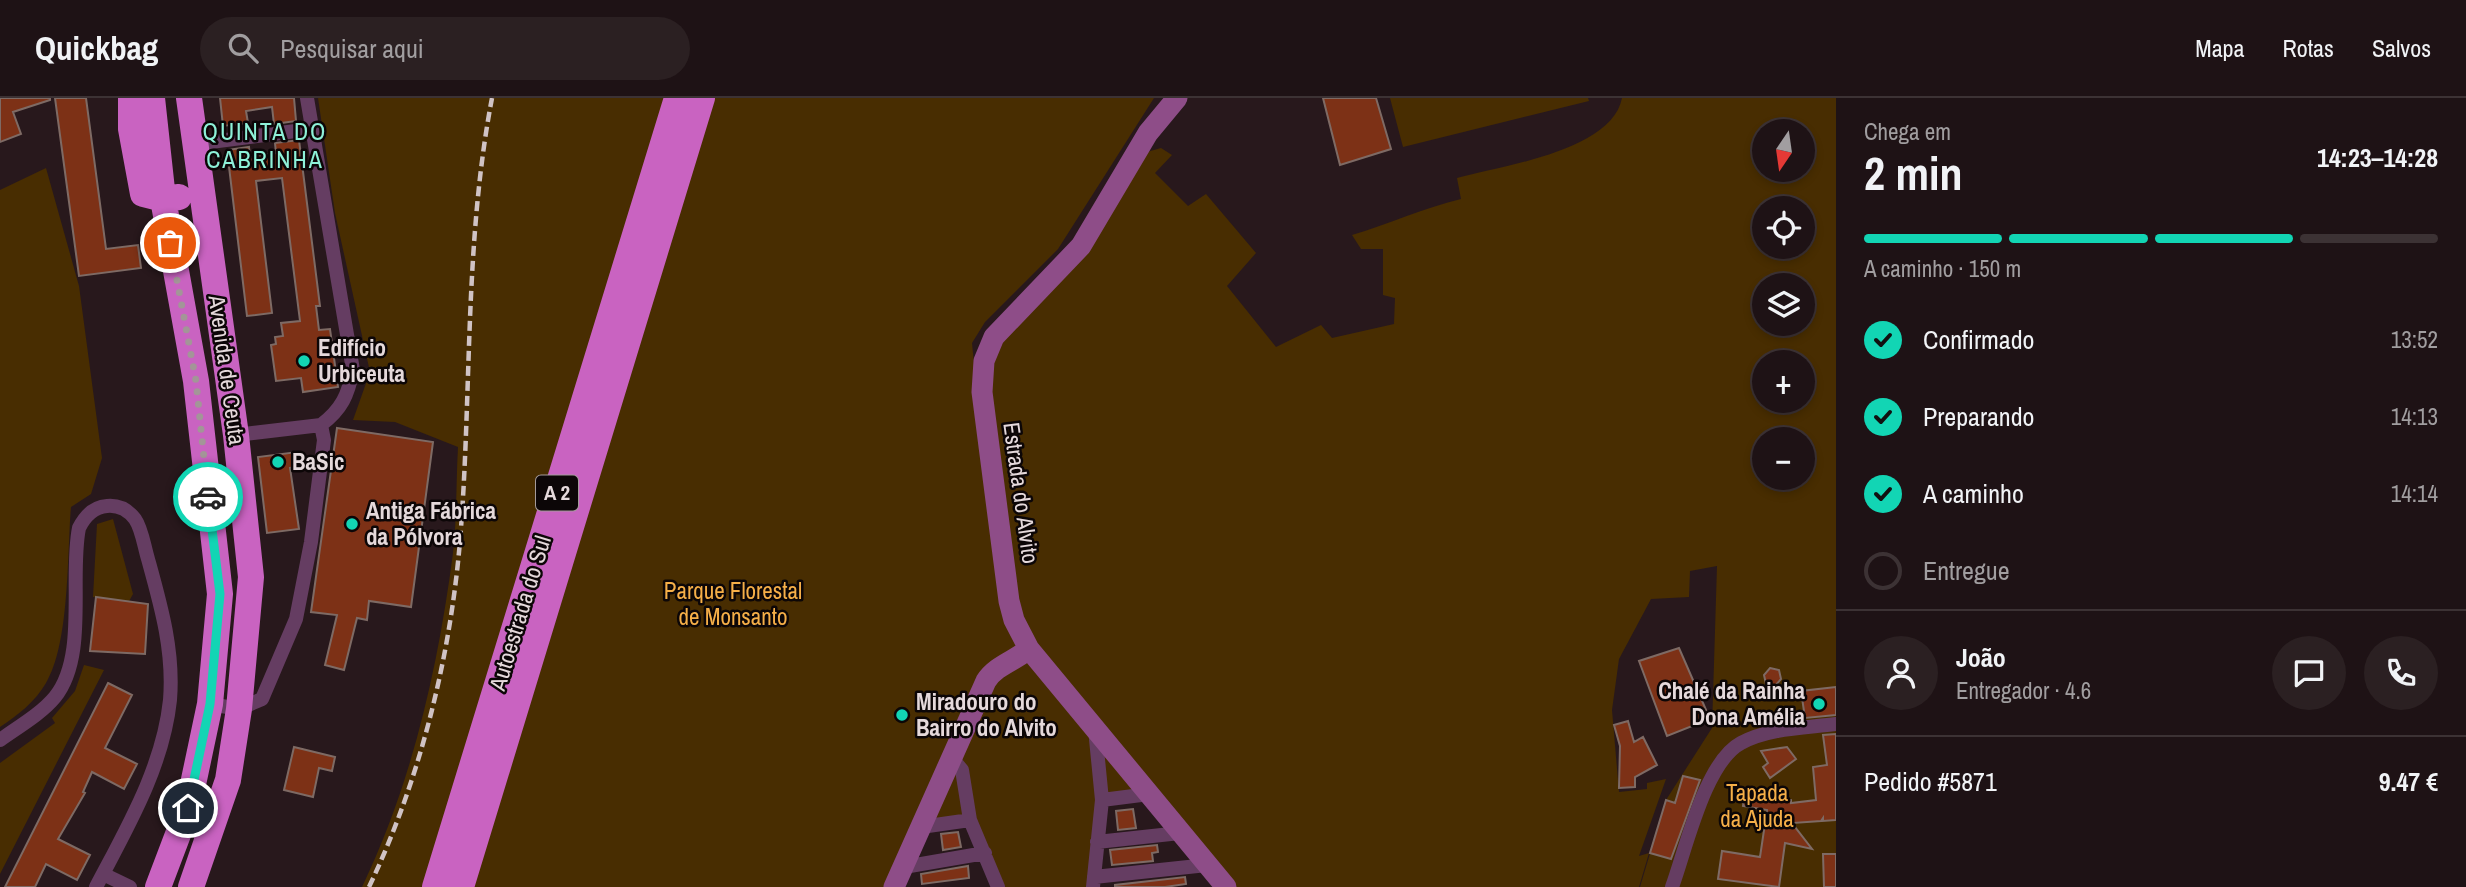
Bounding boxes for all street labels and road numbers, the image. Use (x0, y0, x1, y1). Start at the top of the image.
street label: Avenida de Ceuta (202, 292, 253, 447)
street label: Estrada do Alvito (996, 420, 1047, 566)
road number: A 2 (536, 476, 578, 510)
street label: Autoestrada do Sul (481, 532, 558, 695)

